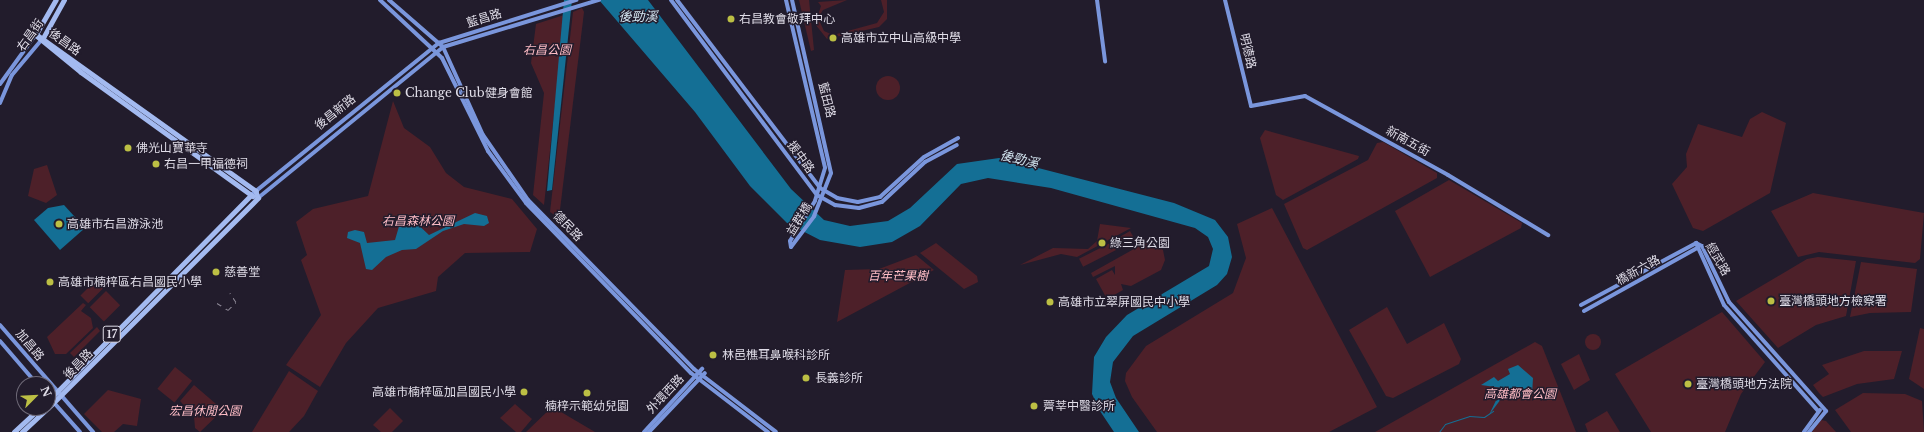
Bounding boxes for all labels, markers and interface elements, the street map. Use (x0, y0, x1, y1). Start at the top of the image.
street label: 藍昌路 (465, 6, 503, 30)
water label: 後勁溪 (619, 9, 657, 25)
place label: 右昌教會敬拜中心 (739, 12, 835, 26)
marker: 右昌教會敬拜中心 (726, 14, 736, 24)
street label: 右昌街 (14, 16, 46, 54)
street label: 後昌路 (46, 26, 84, 58)
place label: 高雄市立中山高級中學 (841, 31, 961, 45)
street label: 明德路 (1237, 32, 1259, 70)
marker: 高雄市立中山高級中學 (828, 33, 838, 43)
park label: 右昌公園 (523, 43, 571, 57)
street label: 藍田路 (816, 81, 838, 119)
place label: Change Club健身會館 (405, 86, 533, 100)
marker: Change Club健身會館 (392, 88, 402, 98)
street label: 後昌新路 (312, 91, 358, 133)
street label: 新南五街 (1384, 123, 1432, 159)
street label: 援中路 (785, 138, 817, 176)
place label: 佛光山寶華寺 (136, 141, 208, 155)
marker: 佛光山寶華寺 (123, 143, 133, 153)
water label: 後勁溪 (998, 148, 1040, 172)
place label: 右昌一甲福德祠 (164, 157, 248, 171)
marker: 右昌一甲福德祠 (151, 159, 161, 169)
street label: 益群橋 (783, 200, 815, 238)
street label: 德民路 (550, 208, 586, 244)
park label: 右昌森林公園 (382, 214, 454, 228)
place label: 高雄市右昌游泳池 (67, 217, 163, 231)
marker: 高雄市右昌游泳池 (54, 219, 64, 229)
place label: 綠三角公園 (1110, 236, 1170, 250)
marker: 綠三角公園 (1097, 238, 1107, 248)
street label: 經武路 (1703, 240, 1733, 278)
street label: 橋新六路 (1614, 252, 1662, 288)
place label: 慈善堂 (224, 265, 260, 279)
marker: 慈善堂 (211, 267, 221, 277)
park label: 百年芒果樹 (868, 269, 928, 283)
place label: 高雄市楠梓區右昌國民小學 (58, 275, 202, 289)
marker: 高雄市楠梓區右昌國民小學 (45, 277, 55, 287)
place label: 臺灣橋頭地方檢察署 (1779, 294, 1887, 308)
place label: 高雄市立翠屏國民中小學 (1058, 295, 1190, 309)
marker: 臺灣橋頭地方檢察署 (1766, 296, 1776, 306)
marker: 高雄市立翠屏國民中小學 (1045, 297, 1055, 307)
road number: 17 (102, 325, 122, 343)
street label: 加昌路 (13, 327, 47, 363)
street label: 後昌路 (60, 346, 96, 382)
place label: 林邑樵耳鼻喉科診所 (722, 348, 830, 362)
marker: 林邑樵耳鼻喉科診所 (707, 349, 719, 361)
place label: 長義診所 (815, 371, 863, 385)
street label: 外環西路 (643, 372, 687, 416)
marker: 長義診所 (800, 372, 812, 384)
north arrow (16, 376, 56, 416)
place label: 臺灣橋頭地方法院 (1696, 377, 1792, 391)
marker: 臺灣橋頭地方法院 (1683, 379, 1693, 389)
text: N (38, 384, 55, 399)
place label: 高雄市楠梓區加昌國民小學 (372, 385, 516, 399)
marker: 高雄市楠梓區加昌國民小學 (519, 387, 529, 397)
park label: 高雄都會公園 (1484, 387, 1556, 401)
marker: 楠梓示範幼兒園 (582, 388, 592, 398)
place label: 楠梓示範幼兒園 (545, 399, 629, 413)
place label: 薺莘中醫診所 (1043, 399, 1115, 413)
marker: 薺莘中醫診所 (1028, 400, 1040, 412)
park label: 宏昌休閒公園 (169, 404, 241, 418)

